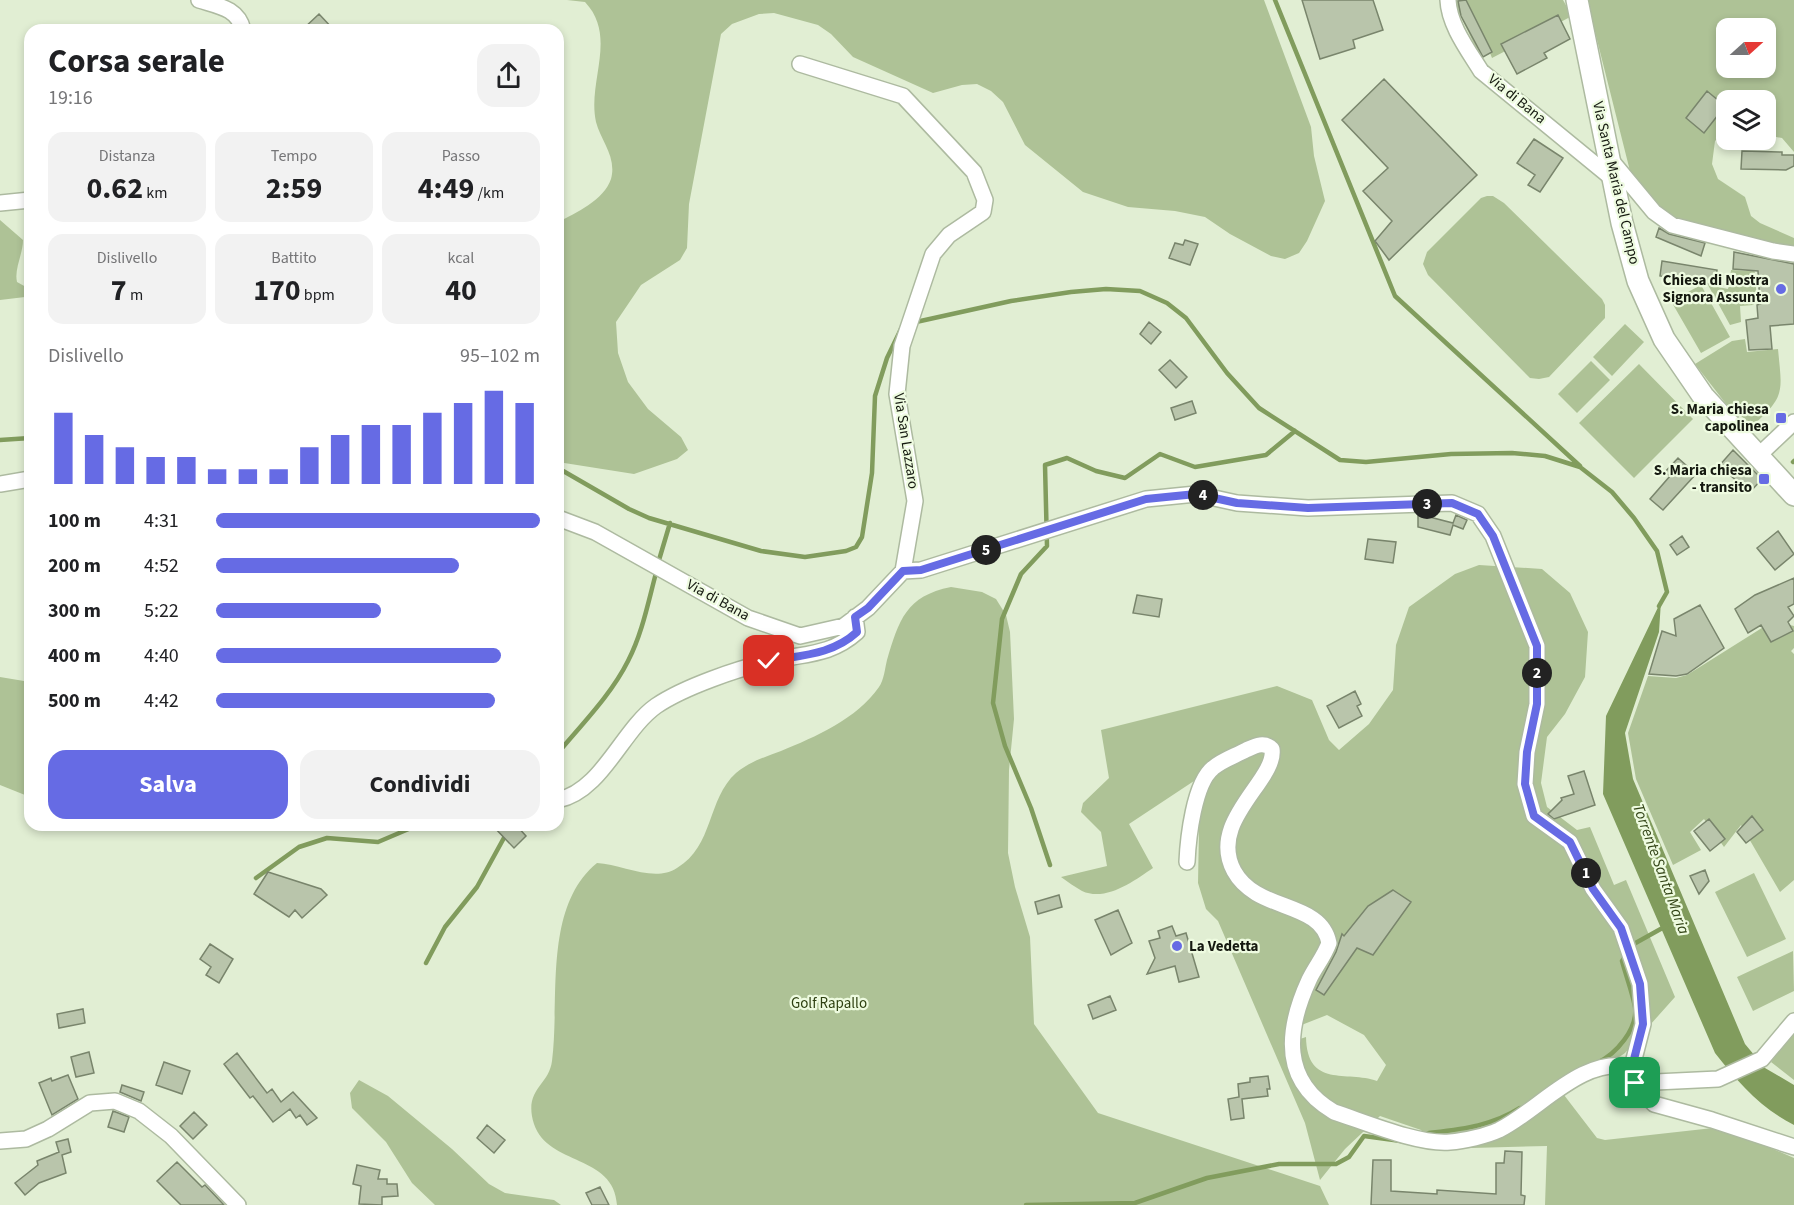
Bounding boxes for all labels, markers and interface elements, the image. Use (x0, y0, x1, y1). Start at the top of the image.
north arrow (1716, 18, 1776, 78)
map controls (1716, 18, 1776, 150)
text: Corsa serale (48, 38, 225, 85)
button: share (477, 44, 540, 107)
street label: Via di Bana (1484, 69, 1550, 129)
text: 19:16 (48, 84, 93, 112)
button: layers (1716, 90, 1776, 150)
street label: Via Santa Maria del Campo (1587, 99, 1645, 267)
text: Distanza (99, 145, 155, 167)
text: Tempo (271, 145, 317, 167)
text: Passo (442, 145, 480, 167)
text: 0.62 (87, 167, 143, 210)
text: 2:59 (266, 167, 322, 210)
text: 4:49 (418, 167, 474, 210)
text: km (143, 182, 167, 204)
text: /km (474, 182, 504, 204)
text: Dislivello (97, 247, 157, 269)
text: Battito (271, 247, 317, 269)
text: kcal (448, 247, 474, 269)
text: 7 (111, 269, 127, 312)
text: 170 (253, 269, 301, 312)
text: 40 (445, 269, 477, 312)
place label: Chiesa di Nostra Signora Assunta (1663, 270, 1769, 308)
marker: Chiesa di Nostra Signora Assunta (1774, 282, 1788, 296)
text: m (127, 284, 143, 306)
text: bpm (301, 284, 335, 306)
text: Dislivello (48, 342, 124, 370)
text: 95–102 m (460, 342, 540, 370)
street label: Via San Lazzaro (888, 392, 924, 490)
place label: S. Maria chiesa capolinea (1671, 399, 1769, 437)
marker: S. Maria chiesa capolinea (1774, 411, 1788, 425)
place label: S. Maria chiesa - transito (1654, 460, 1752, 498)
marker: S. Maria chiesa - transito (1757, 472, 1771, 486)
pin: 4 (1188, 480, 1218, 510)
text: 4 (1199, 484, 1207, 506)
pin: 3 (1412, 489, 1442, 519)
text: 3 (1423, 493, 1431, 515)
text: 100 m (48, 507, 101, 535)
text: 4:31 (144, 507, 179, 535)
pin: 5 (971, 535, 1001, 565)
text: 5 (982, 539, 990, 561)
text: 200 m (48, 552, 101, 580)
text: 4:52 (144, 552, 179, 580)
street label: Via di Bana (683, 574, 753, 626)
text: 300 m (48, 597, 101, 625)
text: 5:22 (144, 597, 179, 625)
pin (743, 635, 794, 686)
text: 400 m (48, 642, 101, 670)
text: 4:40 (144, 642, 179, 670)
icon: check (752, 644, 785, 677)
pin: 2 (1522, 658, 1552, 688)
text: 2 (1533, 662, 1541, 684)
text: 500 m (48, 687, 101, 715)
text: 4:42 (144, 687, 179, 715)
button: Salva (48, 750, 288, 819)
button: Condividi (300, 750, 540, 819)
water label: Torrente Santa Maria (1627, 801, 1695, 938)
pin: 1 (1571, 858, 1601, 888)
text: 1 (1582, 862, 1590, 884)
place label: La Vedetta (1189, 936, 1259, 957)
marker: La Vedetta (1170, 939, 1184, 953)
park label: Golf Rapallo (791, 993, 867, 1014)
pin (1609, 1057, 1660, 1108)
icon: arrive (1618, 1066, 1651, 1099)

